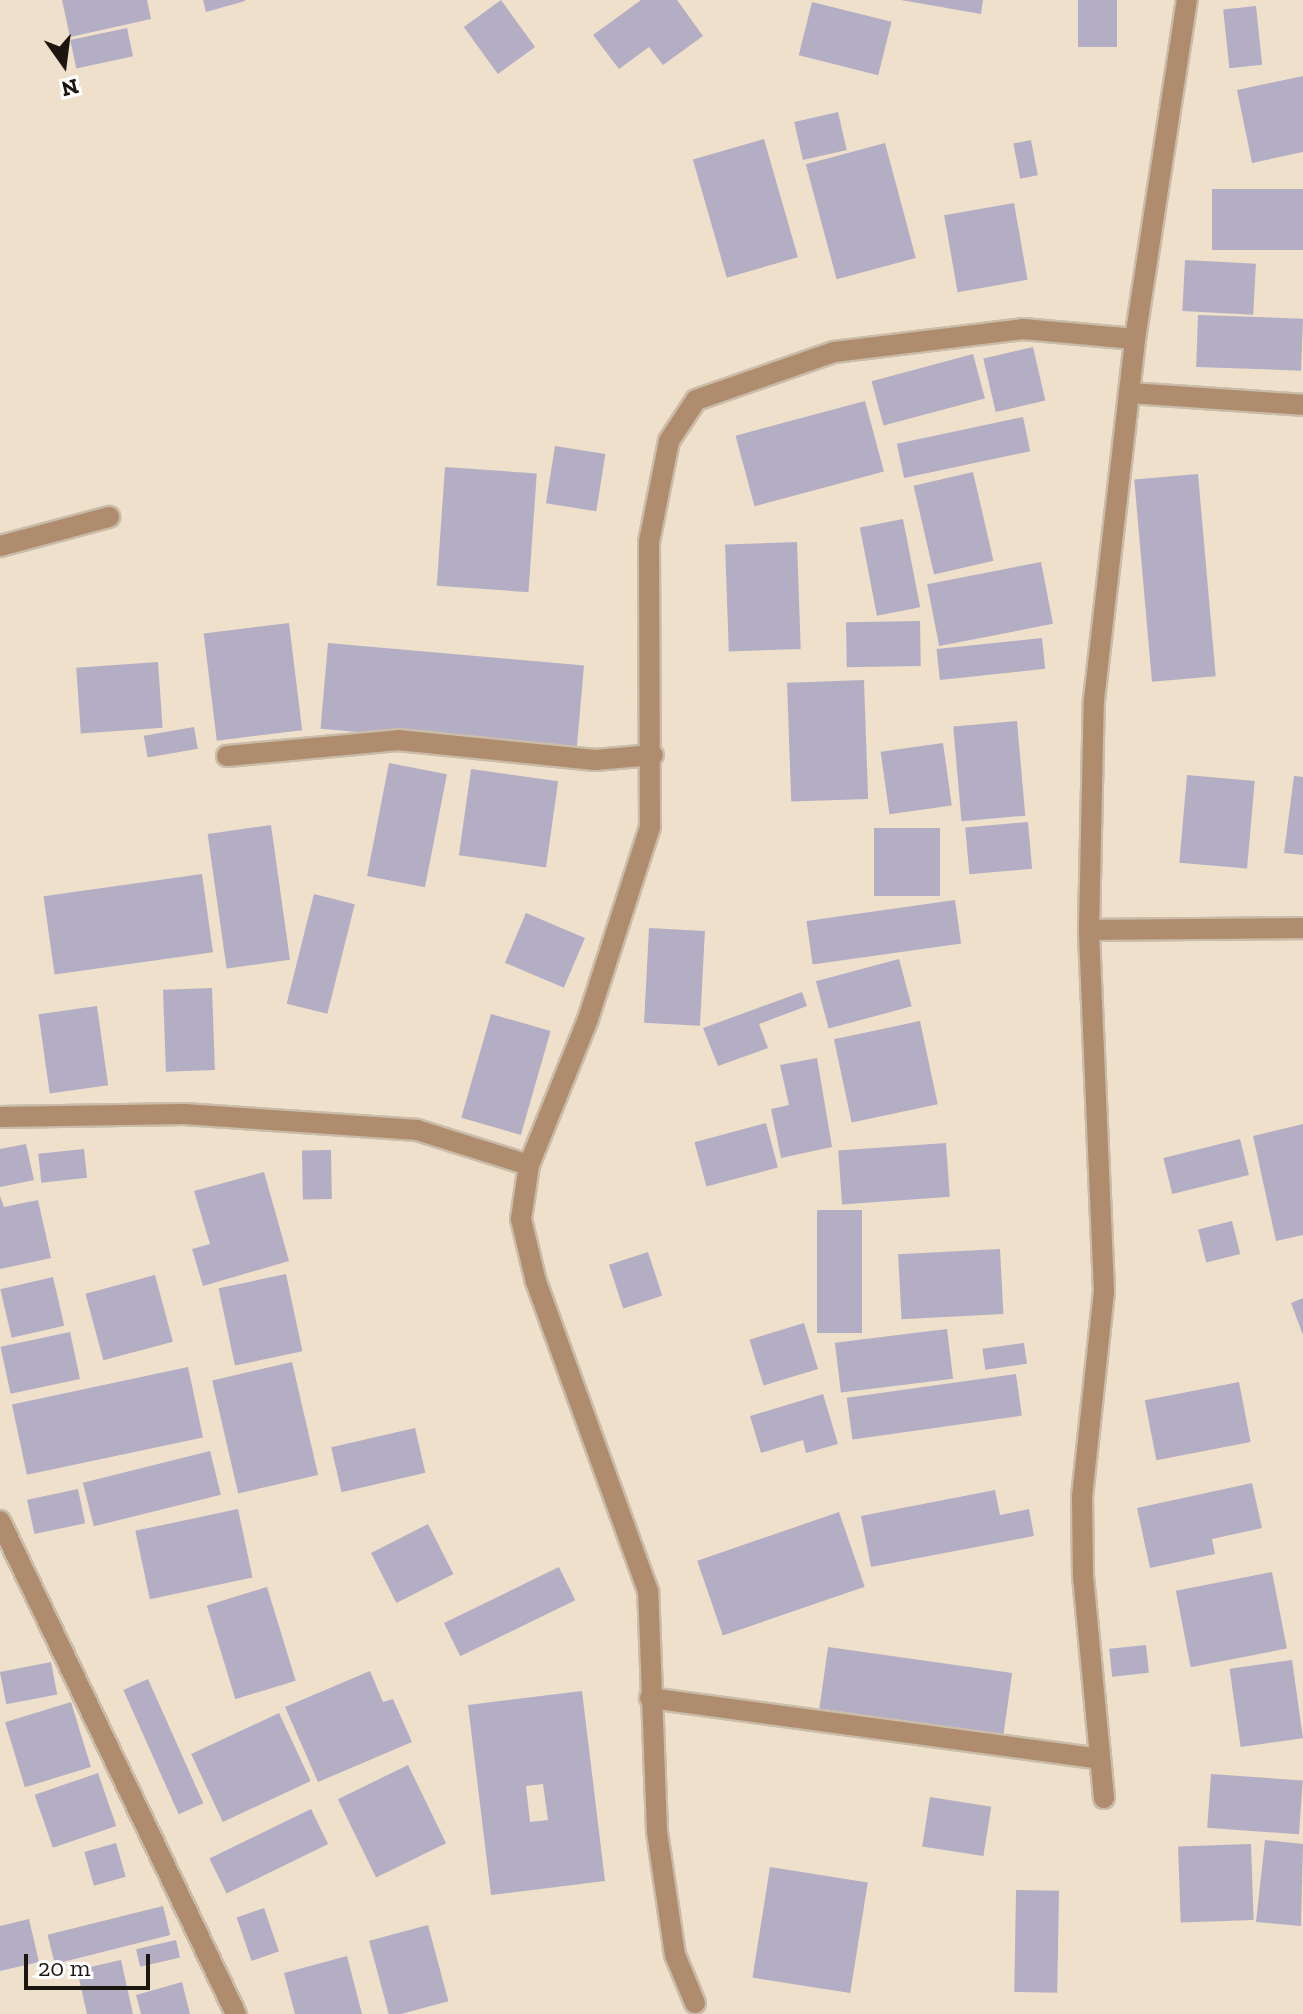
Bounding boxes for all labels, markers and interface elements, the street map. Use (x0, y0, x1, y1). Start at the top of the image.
north arrow (24, 24, 104, 104)
text: N (59, 73, 81, 103)
scale bar (28, 1938, 154, 1988)
text: 20 m (38, 1953, 90, 1982)

